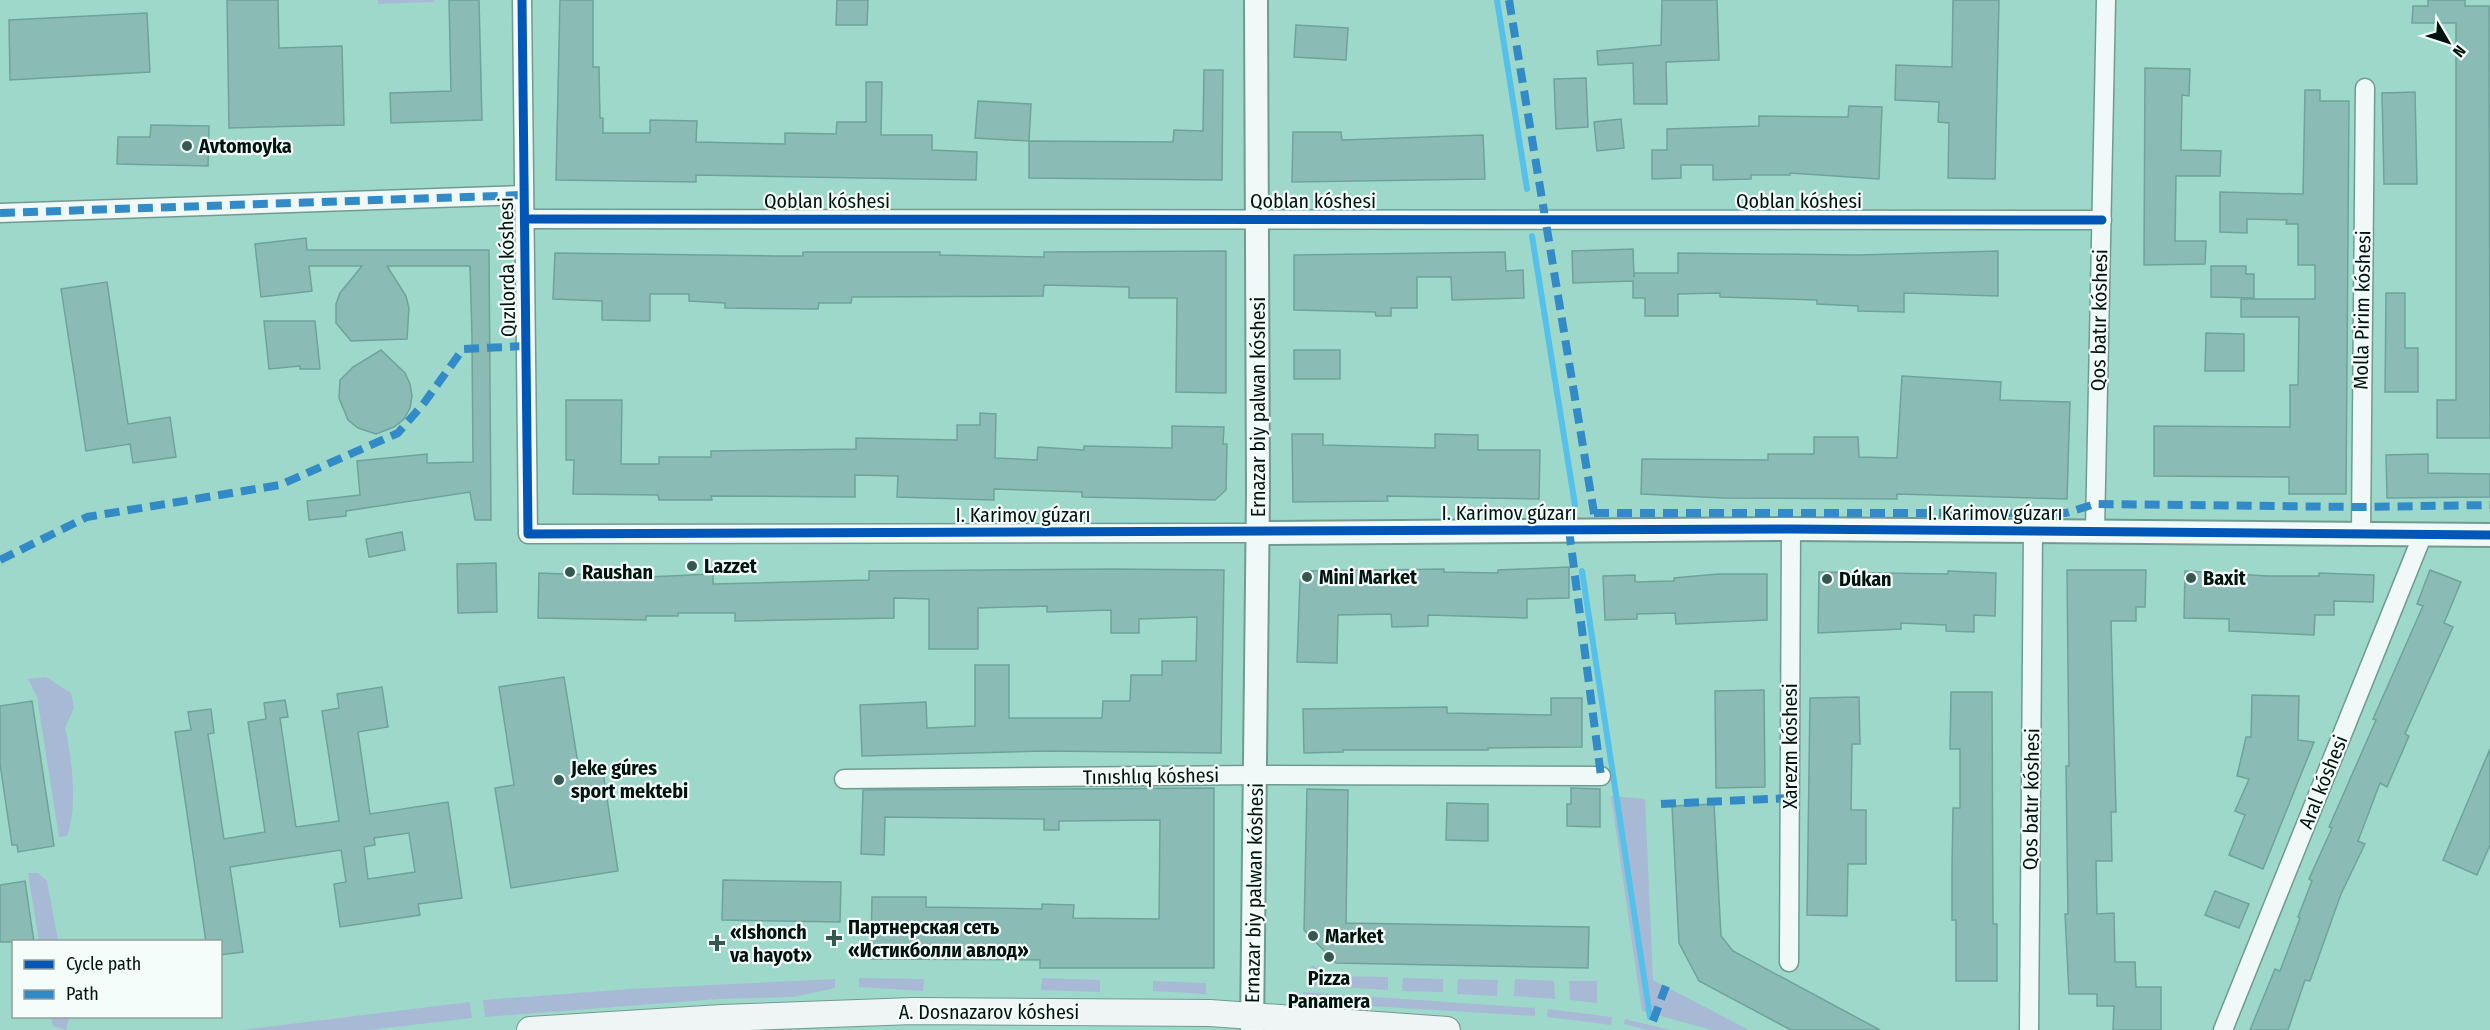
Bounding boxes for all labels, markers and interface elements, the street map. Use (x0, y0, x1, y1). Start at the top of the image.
north arrow (2418, 12, 2478, 72)
text: N (2449, 41, 2470, 61)
place label: Avtomoyka (198, 134, 292, 158)
marker: Avtomoyka (180, 139, 194, 153)
street label: Qoblan kóshesi (764, 189, 890, 213)
street label: Qoblan kóshesi (1250, 189, 1376, 213)
street label: Qoblan kóshesi (1736, 189, 1862, 213)
street label: Qızılorda kóshesi (494, 197, 520, 337)
street label: Molla Pirim kóshesi (2349, 230, 2375, 390)
street label: Qos batır kóshesi (2086, 249, 2112, 391)
street label: Ernazar biy palwan kóshesi (1246, 297, 1270, 517)
street label: I. Karimov gúzarı (1442, 501, 1577, 525)
street label: I. Karimov gúzarı (1928, 501, 2063, 525)
street label: I. Karimov gúzarı (956, 503, 1091, 527)
place label: Lazzet (704, 554, 758, 578)
marker: Lazzet (685, 559, 699, 573)
place label: Raushan (582, 560, 653, 584)
marker: Raushan (563, 565, 577, 579)
place label: Mini Market (1319, 565, 1418, 589)
place label: Baxit (2203, 566, 2247, 590)
place label: Dúkan (1839, 567, 1892, 591)
marker: Mini Market (1300, 570, 1314, 584)
marker: Baxit (2184, 571, 2198, 585)
marker: Dúkan (1820, 572, 1834, 586)
street label: Xarezm kóshesi (1778, 683, 1802, 809)
street label: Qos batır kóshesi (2018, 728, 2044, 870)
street label: Aral kóshesi (2293, 732, 2353, 832)
place label: Jeke gúres sport mektebi (570, 756, 688, 803)
street label: Tınıshlıq kóshesi (1083, 763, 1219, 789)
marker: Jeke gúres sport mektebi (552, 773, 566, 787)
street label: Ernazar biy palwan kóshesi (1240, 783, 1268, 1003)
place label: Партнерская сеть «Истикболли авлод» (848, 915, 1029, 962)
place label: «Ishonch va hayot» (729, 920, 812, 967)
place label: Market (1325, 924, 1385, 948)
marker: Партнерская сеть «Истикболли авлод» (825, 929, 843, 947)
marker: Market (1306, 929, 1320, 943)
marker: «Ishonch va hayot» (708, 934, 726, 952)
legend (12, 940, 222, 1018)
marker: Pizza Panamera (1322, 950, 1336, 964)
text: Cycle path (66, 953, 141, 975)
place label: Pizza Panamera (1288, 966, 1370, 1013)
text: Path (66, 983, 99, 1005)
street label: A. Dosnazarov kóshesi (899, 1000, 1079, 1024)

